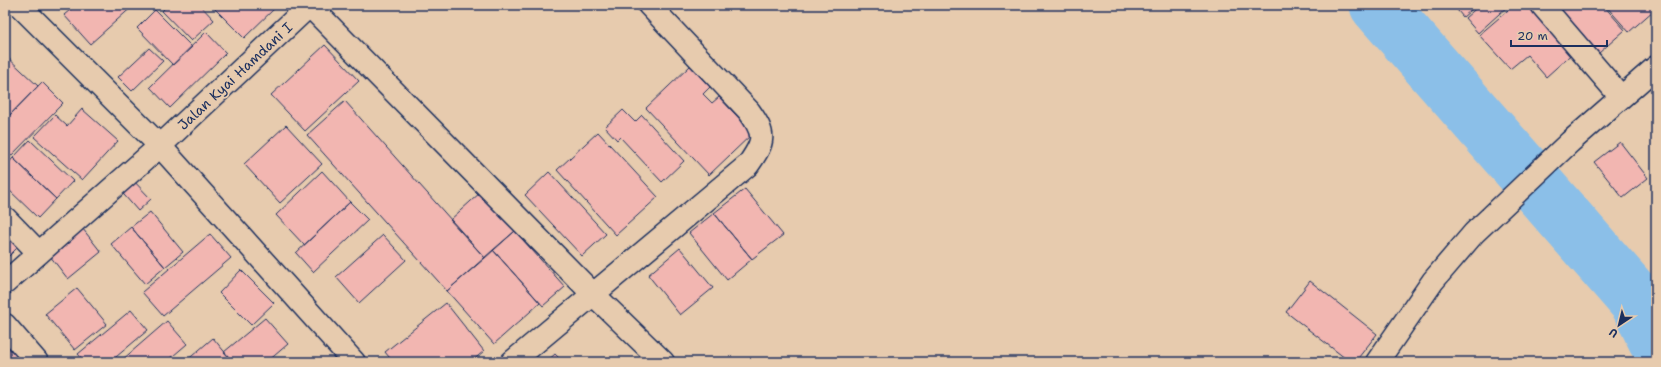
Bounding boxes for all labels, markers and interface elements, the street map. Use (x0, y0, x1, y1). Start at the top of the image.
street label: Jalan Kyai Hamdani I (174, 18, 296, 134)
scale bar (1511, 22, 1607, 48)
text: 20 m (1517, 28, 1548, 44)
north arrow (1599, 305, 1639, 345)
text: U (1606, 324, 1621, 341)

